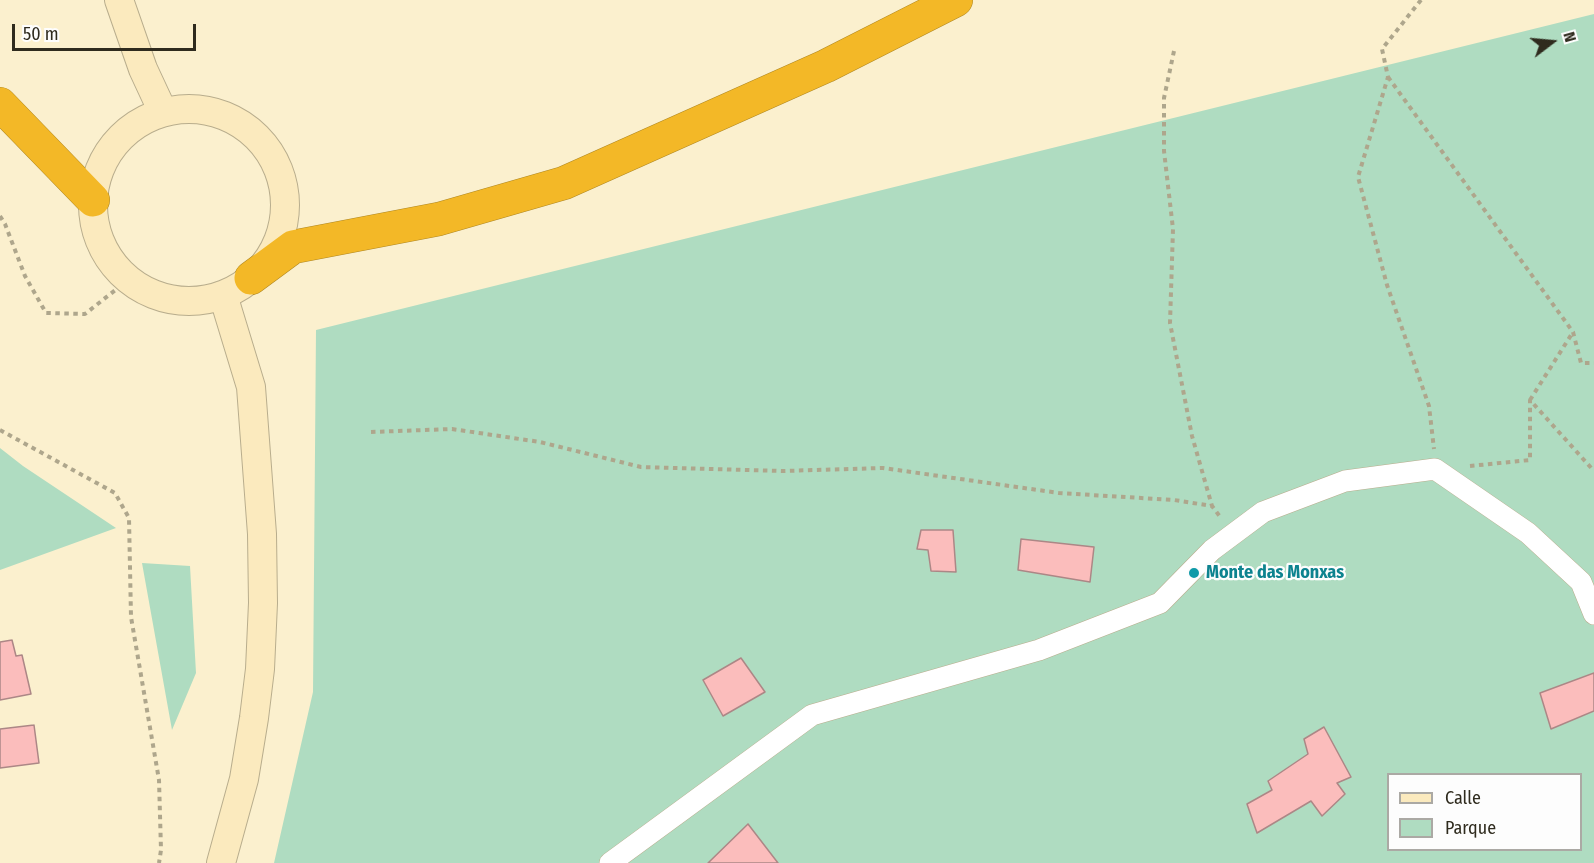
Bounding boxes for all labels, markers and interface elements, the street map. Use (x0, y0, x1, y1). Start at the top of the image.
scale bar (15, 12, 200, 50)
north arrow (1522, 12, 1582, 72)
text: 50 m (23, 23, 59, 45)
text: N (1559, 30, 1580, 44)
place label: Monte das Monxas (1206, 562, 1344, 584)
marker: Monte das Monxas (1187, 566, 1201, 580)
legend (1387, 773, 1582, 851)
text: Calle (1445, 787, 1481, 809)
text: Parque (1445, 817, 1496, 839)

